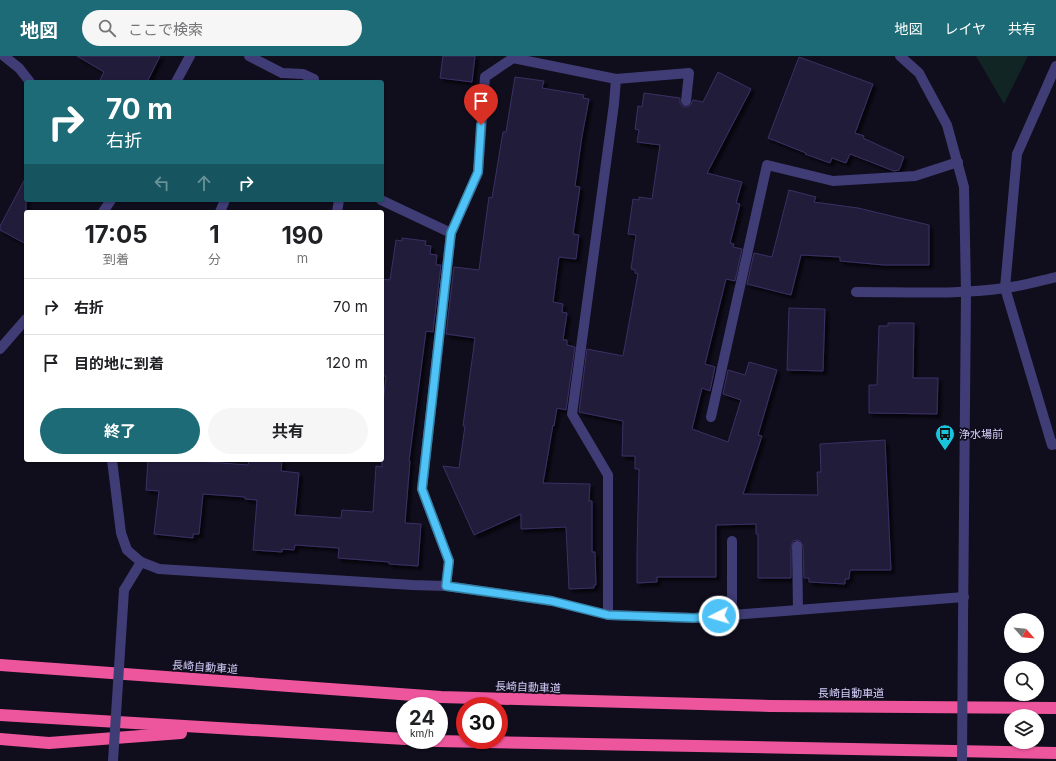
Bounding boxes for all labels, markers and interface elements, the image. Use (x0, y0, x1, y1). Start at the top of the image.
search box (82, 10, 362, 46)
icon: search (96, 17, 118, 39)
text: 地図 (20, 19, 58, 42)
text: ここで検索 (128, 20, 203, 39)
text: 地図 (894, 20, 922, 37)
text: レイヤ (944, 20, 986, 37)
text: 共有 (1008, 20, 1036, 37)
pin (464, 84, 498, 125)
icon: arrive (470, 90, 492, 112)
text: 70 m (106, 92, 173, 126)
icon: right (40, 96, 92, 148)
text: 右折 (106, 130, 142, 151)
icon: left (151, 172, 173, 194)
icon: ahead (193, 172, 215, 194)
icon: right (235, 172, 257, 194)
text: 17:05 (84, 220, 148, 249)
text: 1 (209, 220, 220, 249)
text: 190 (281, 221, 324, 250)
text: m (297, 250, 308, 266)
text: 到着 (103, 251, 129, 267)
text: 分 (208, 251, 221, 267)
icon: right (40, 296, 62, 318)
text: 70 m (333, 297, 368, 316)
text: 右折 (74, 298, 104, 317)
icon: arrive (40, 352, 62, 374)
text: 120 m (326, 353, 368, 372)
text: 目的地に到着 (74, 354, 164, 373)
button: 終了 (40, 408, 200, 454)
button: 共有 (208, 408, 368, 454)
bus stop icon: 浄水場前 (934, 423, 956, 451)
place label: 浄水場前 (959, 427, 1003, 441)
position arrow (698, 595, 740, 637)
north arrow (1004, 613, 1044, 653)
map controls (1004, 613, 1044, 749)
street label: 長崎自動車道 (172, 658, 238, 676)
button: search (1004, 661, 1044, 701)
street label: 長崎自動車道 (495, 679, 561, 695)
street label: 長崎自動車道 (818, 686, 884, 700)
speed limit sign: 30 (456, 697, 508, 749)
text: 24 (409, 706, 435, 730)
button: layers (1004, 709, 1044, 749)
text: km/h (410, 727, 434, 739)

